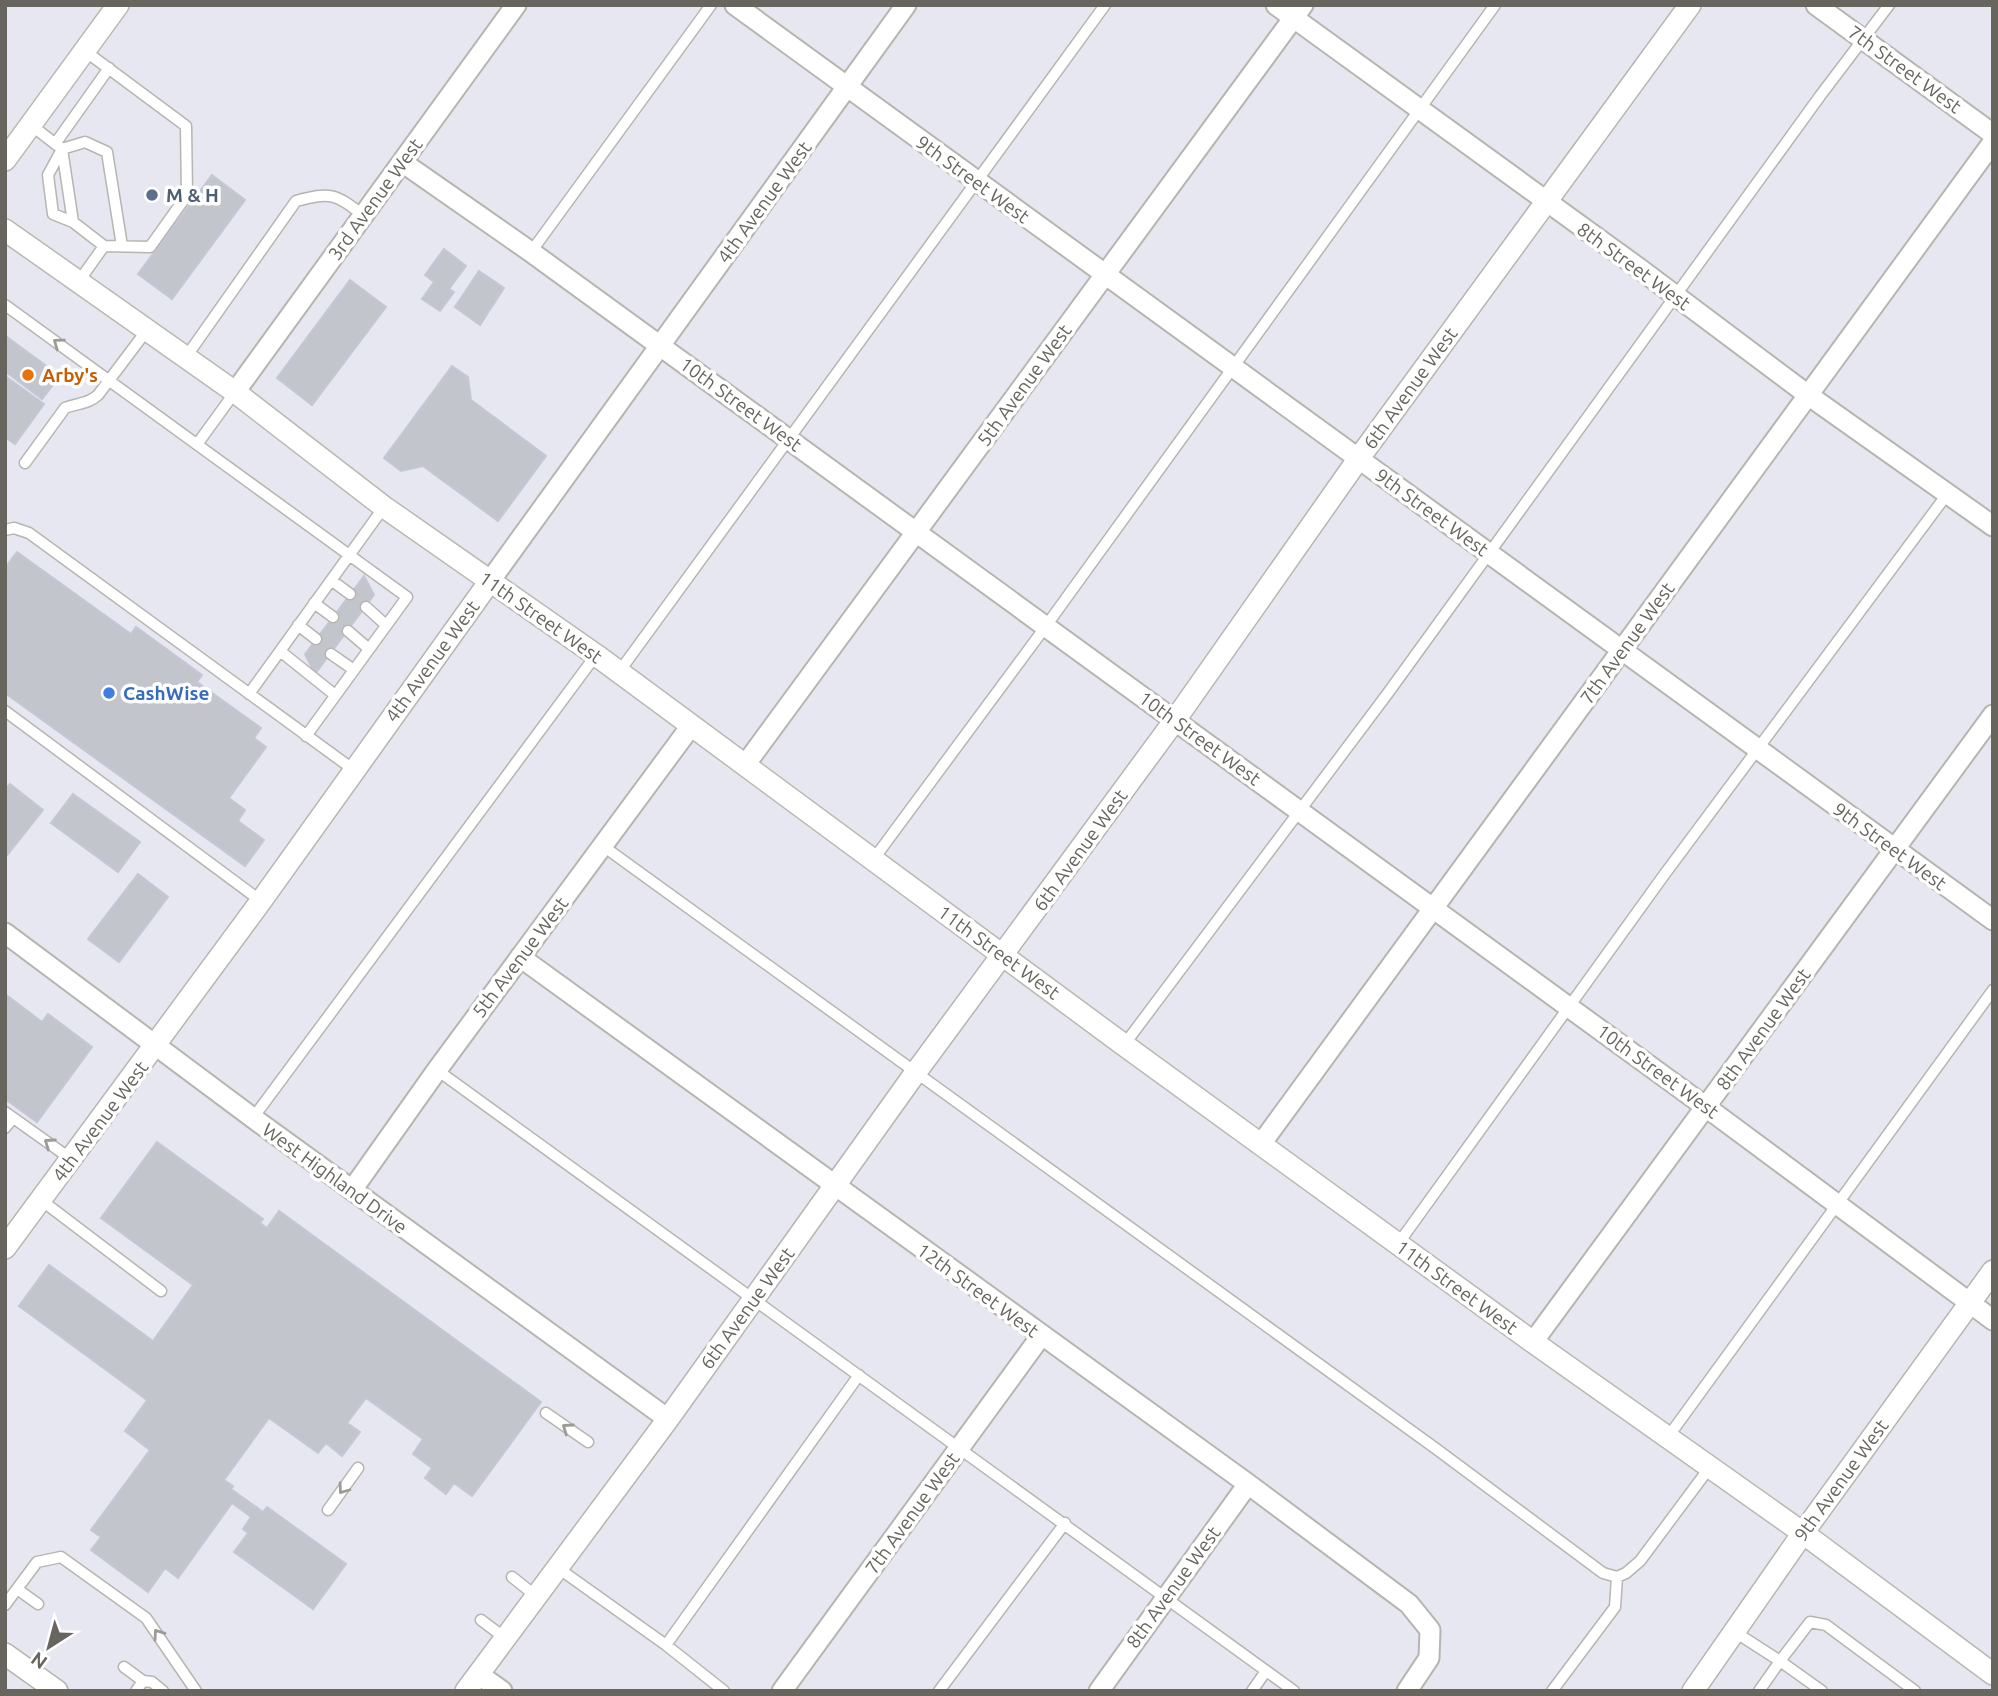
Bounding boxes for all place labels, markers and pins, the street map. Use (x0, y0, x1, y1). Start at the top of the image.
place label: M & H (166, 184, 219, 206)
marker: M & H (144, 187, 160, 203)
place label: Arby's (42, 364, 98, 386)
marker: Arby's (20, 367, 36, 383)
place label: CashWise (123, 682, 210, 704)
marker: CashWise (101, 685, 117, 701)

